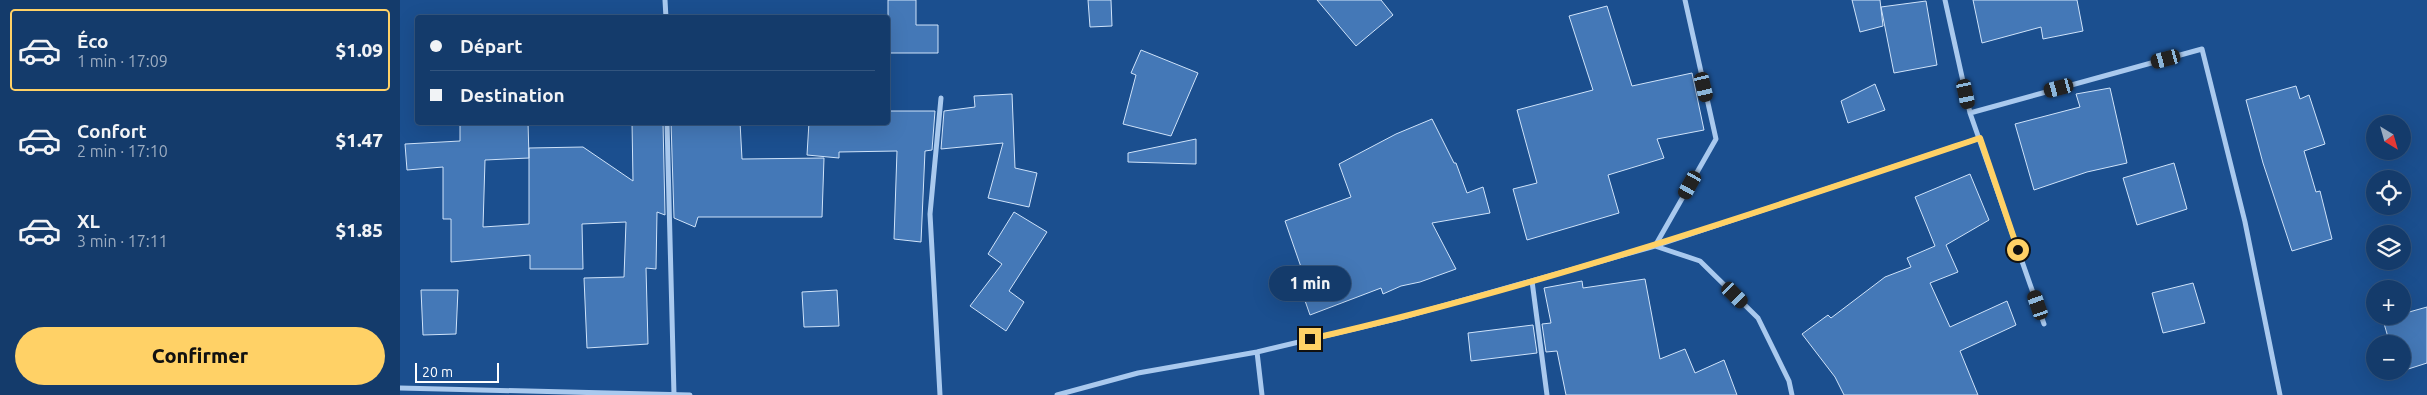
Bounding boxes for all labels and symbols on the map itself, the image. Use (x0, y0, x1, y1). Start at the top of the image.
car (2149, 48, 2182, 70)
car (1693, 71, 1714, 103)
car (2042, 77, 2075, 99)
car (1955, 78, 1976, 110)
north arrow (2366, 115, 2411, 160)
car (1676, 168, 1703, 202)
route start (2007, 239, 2029, 261)
callout: 1 min (1269, 266, 1351, 302)
car (1719, 279, 1750, 311)
car (2026, 288, 2049, 322)
route end (1299, 328, 1321, 350)
scale bar (415, 360, 499, 383)

